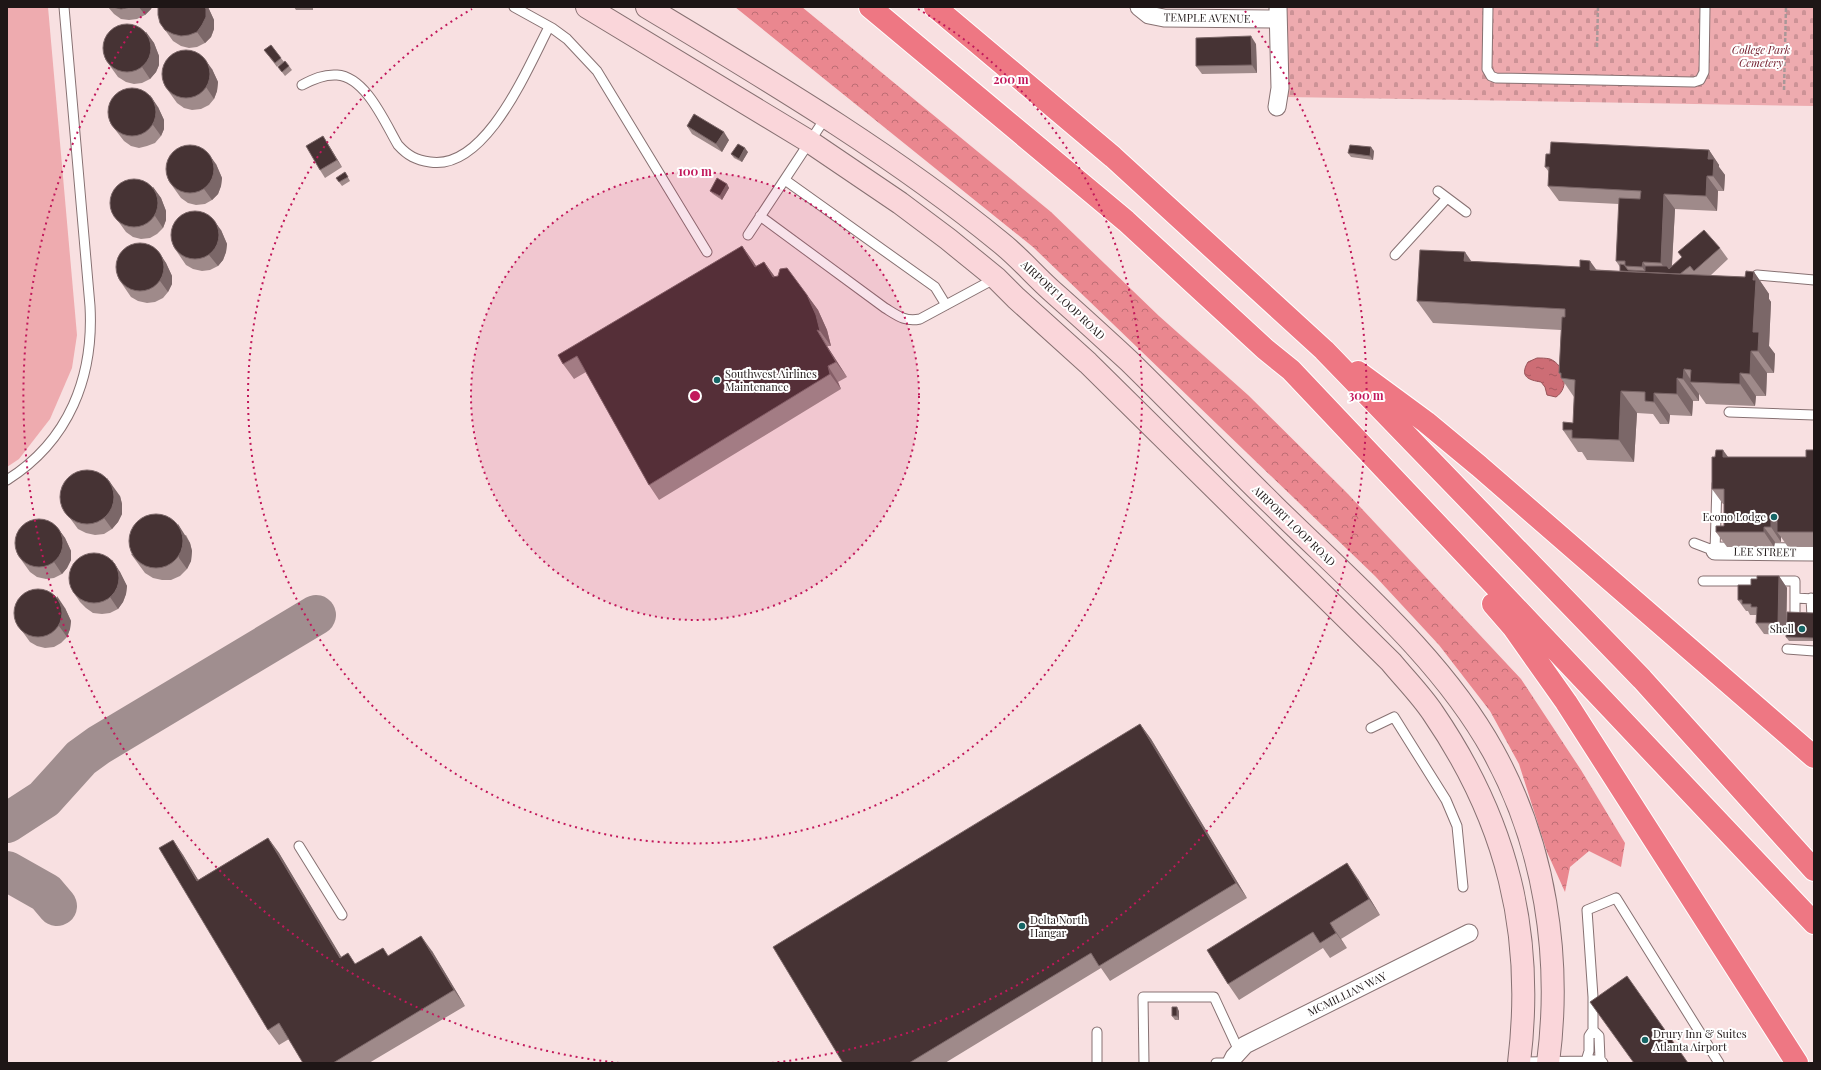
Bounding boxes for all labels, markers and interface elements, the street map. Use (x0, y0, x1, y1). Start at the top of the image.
street label: TEMPLE AVENUE (1163, 9, 1251, 26)
park label: College Park Cemetery (1732, 42, 1791, 70)
text: 200 m (993, 71, 1029, 87)
text: 100 m (678, 163, 712, 179)
street label: AIRPORT LOOP ROAD (1017, 256, 1109, 343)
place label: Southwest Airlines Maintenance (725, 366, 817, 394)
marker: Southwest Airlines Maintenance (712, 375, 722, 385)
text: 300 m (1349, 387, 1384, 403)
centre of rings (688, 389, 702, 403)
street label: AIRPORT LOOP ROAD (1249, 481, 1339, 569)
place label: Econo Lodge (1702, 509, 1766, 524)
marker: Econo Lodge (1769, 512, 1779, 522)
street label: LEE STREET (1734, 543, 1797, 560)
place label: Shell (1770, 621, 1794, 636)
marker: Shell (1797, 624, 1807, 634)
place label: Delta North Hangar (1030, 912, 1088, 940)
marker: Delta North Hangar (1017, 921, 1027, 931)
street label: MCMILLIAN WAY (1305, 968, 1389, 1019)
place label: Drury Inn & Suites Atlanta Airport (1652, 1026, 1747, 1054)
marker: Drury Inn & Suites Atlanta Airport (1640, 1035, 1650, 1045)

